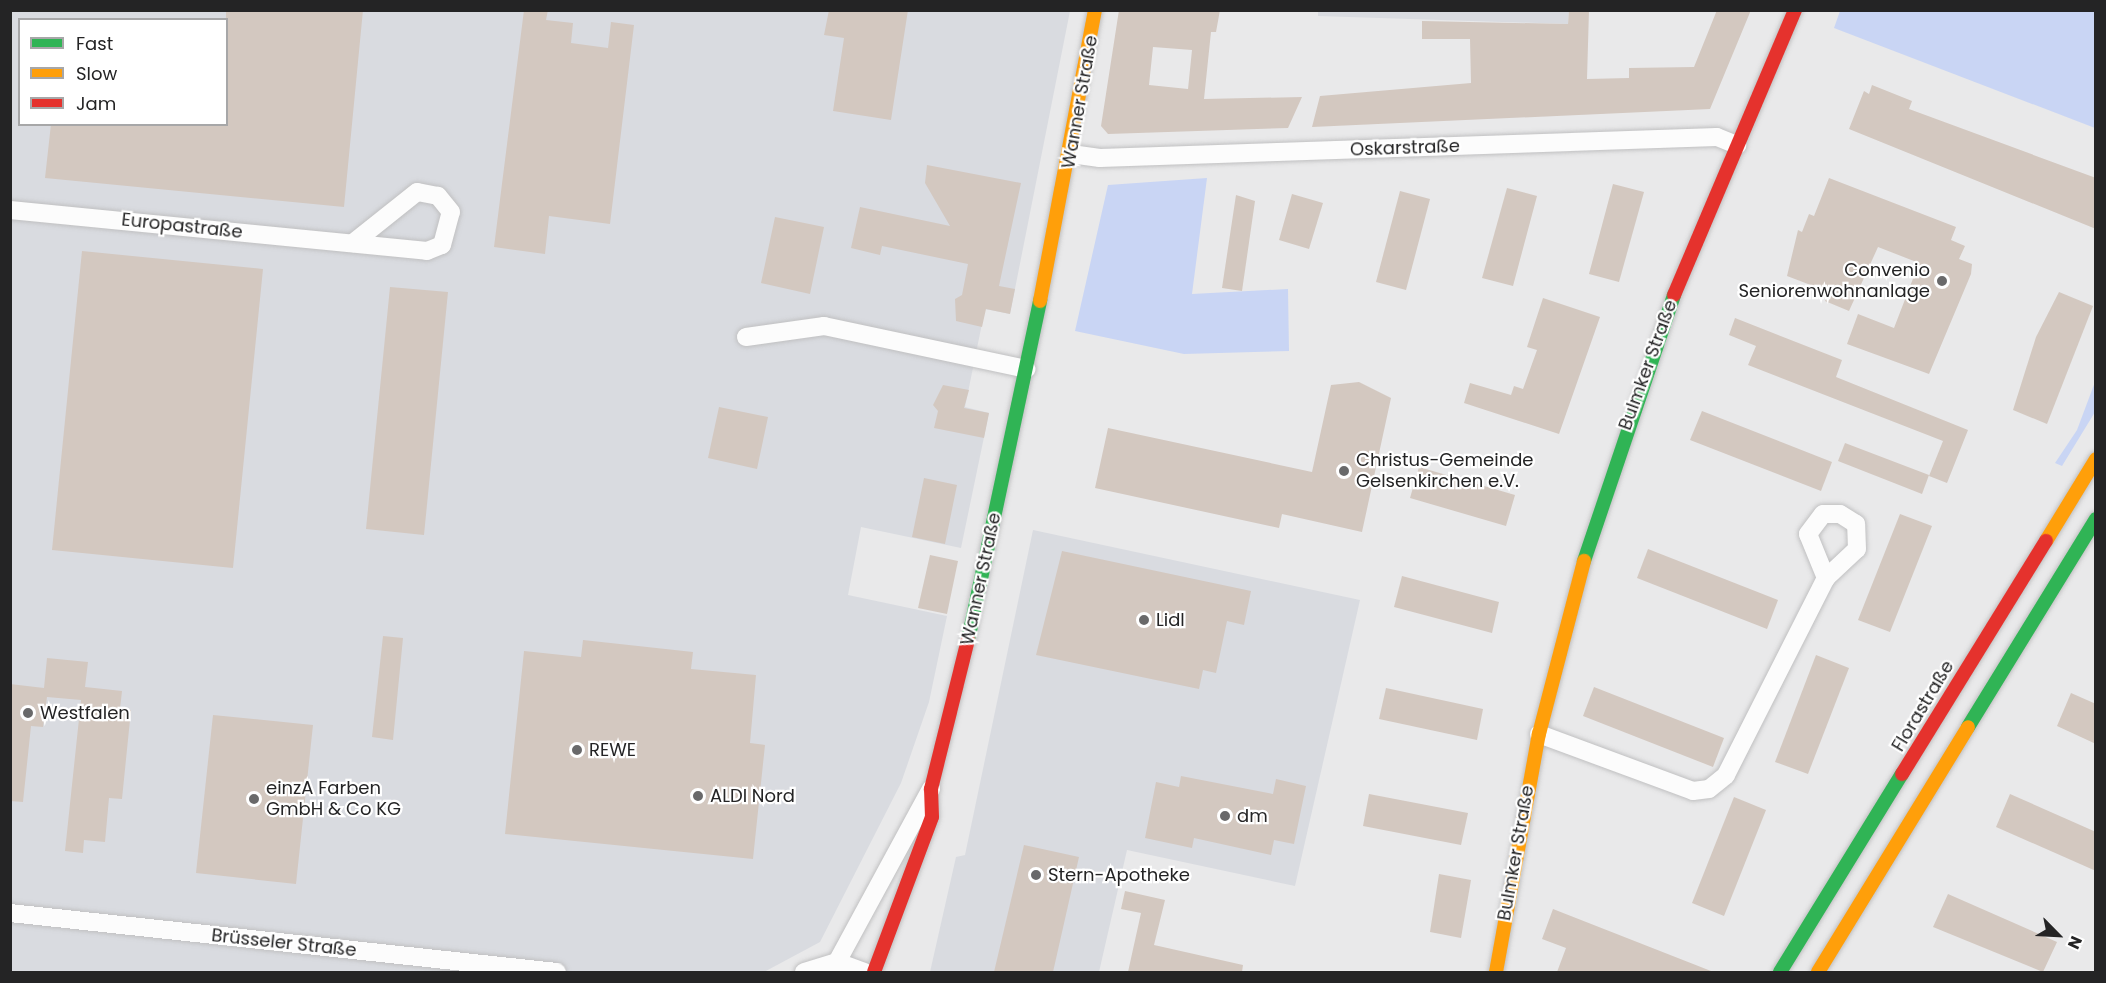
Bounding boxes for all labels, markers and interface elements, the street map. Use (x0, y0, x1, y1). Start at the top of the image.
legend (18, 18, 228, 126)
text: Fast (76, 31, 113, 56)
street label: Wanner Straße (1058, 34, 1102, 170)
text: Slow (76, 61, 117, 86)
text: Jam (76, 91, 116, 116)
street label: Oskarstraße (1350, 135, 1460, 161)
street label: Europastraße (120, 209, 244, 243)
place label: Convenio Seniorenwohnanlage (1738, 260, 1930, 302)
marker: Convenio Seniorenwohnanlage (1935, 274, 1949, 288)
street label: Bulmker Straße (1614, 297, 1682, 433)
place label: Christus-Gemeinde Gelsenkirchen e.V. (1356, 450, 1533, 492)
marker: Christus-Gemeinde Gelsenkirchen e.V. (1337, 464, 1351, 478)
street label: Wanner Straße (956, 511, 1006, 647)
place label: Lidl (1156, 609, 1185, 631)
marker: Lidl (1137, 613, 1151, 627)
street label: Florastraße (1887, 657, 1959, 755)
place label: Westfalen (40, 702, 130, 724)
marker: Westfalen (21, 706, 35, 720)
place label: REWE (589, 739, 636, 761)
marker: REWE (570, 743, 584, 757)
place label: einzA Farben GmbH & Co KG (266, 778, 401, 820)
street label: Bulmker Straße (1493, 784, 1539, 922)
place label: ALDI Nord (710, 785, 795, 807)
marker: ALDI Nord (691, 789, 705, 803)
marker: einzA Farben GmbH & Co KG (247, 792, 261, 806)
place label: dm (1237, 805, 1268, 827)
marker: dm (1218, 809, 1232, 823)
place label: Stern-Apotheke (1048, 864, 1190, 886)
marker: Stern-Apotheke (1029, 868, 1043, 882)
north arrow (2028, 905, 2088, 965)
street label: Brüsseler Straße (210, 925, 358, 961)
text: N (2062, 932, 2088, 953)

